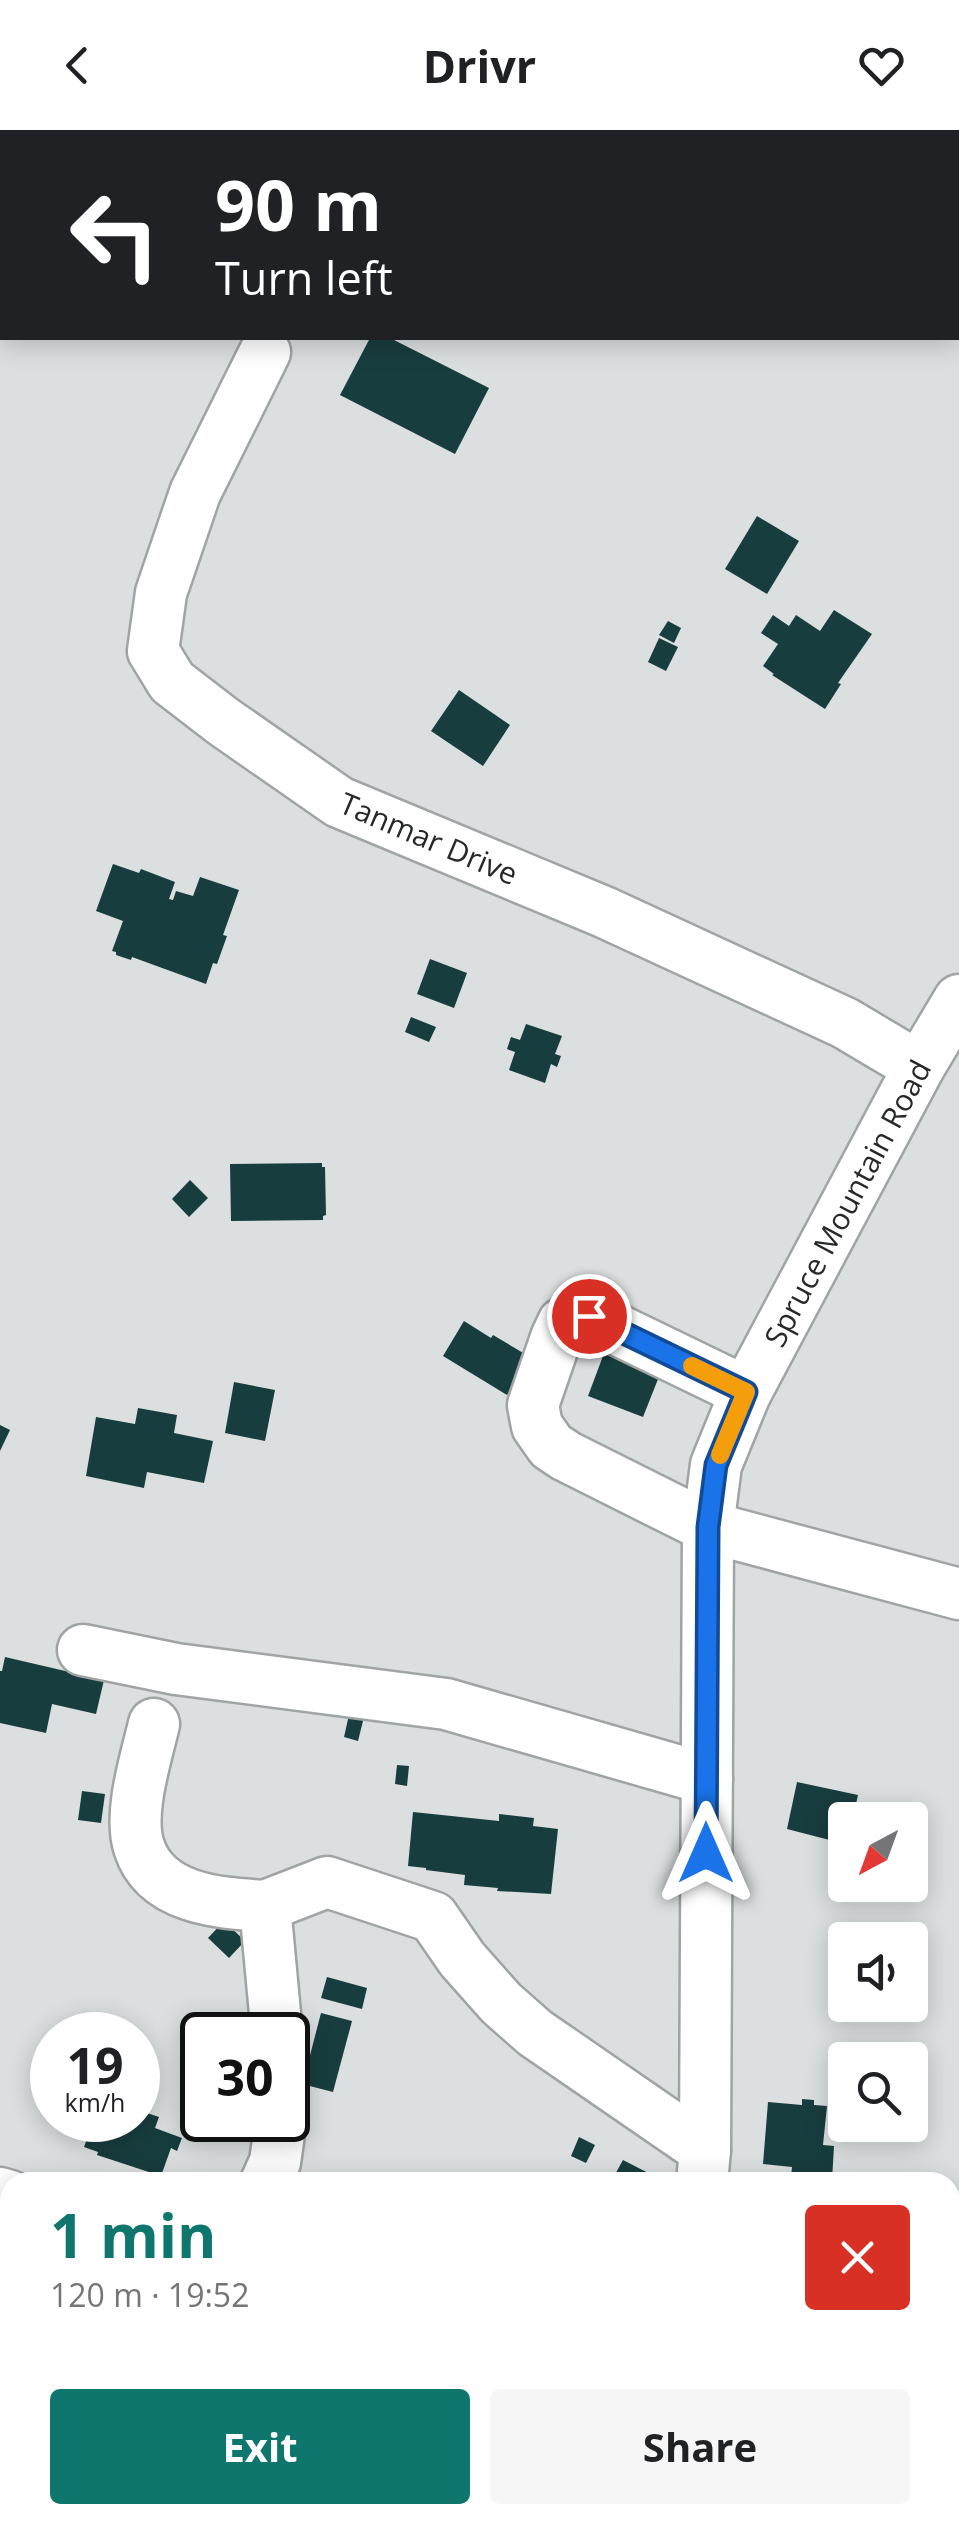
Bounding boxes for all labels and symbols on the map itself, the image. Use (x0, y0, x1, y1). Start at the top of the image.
street label: Tanmar Drive (334, 782, 524, 894)
street label: Spruce Mountain Road (754, 1053, 940, 1353)
pin (547, 1274, 632, 1359)
position arrow (654, 1801, 758, 1905)
north arrow (828, 1802, 928, 1902)
speed limit sign: 30 (180, 2012, 310, 2142)

